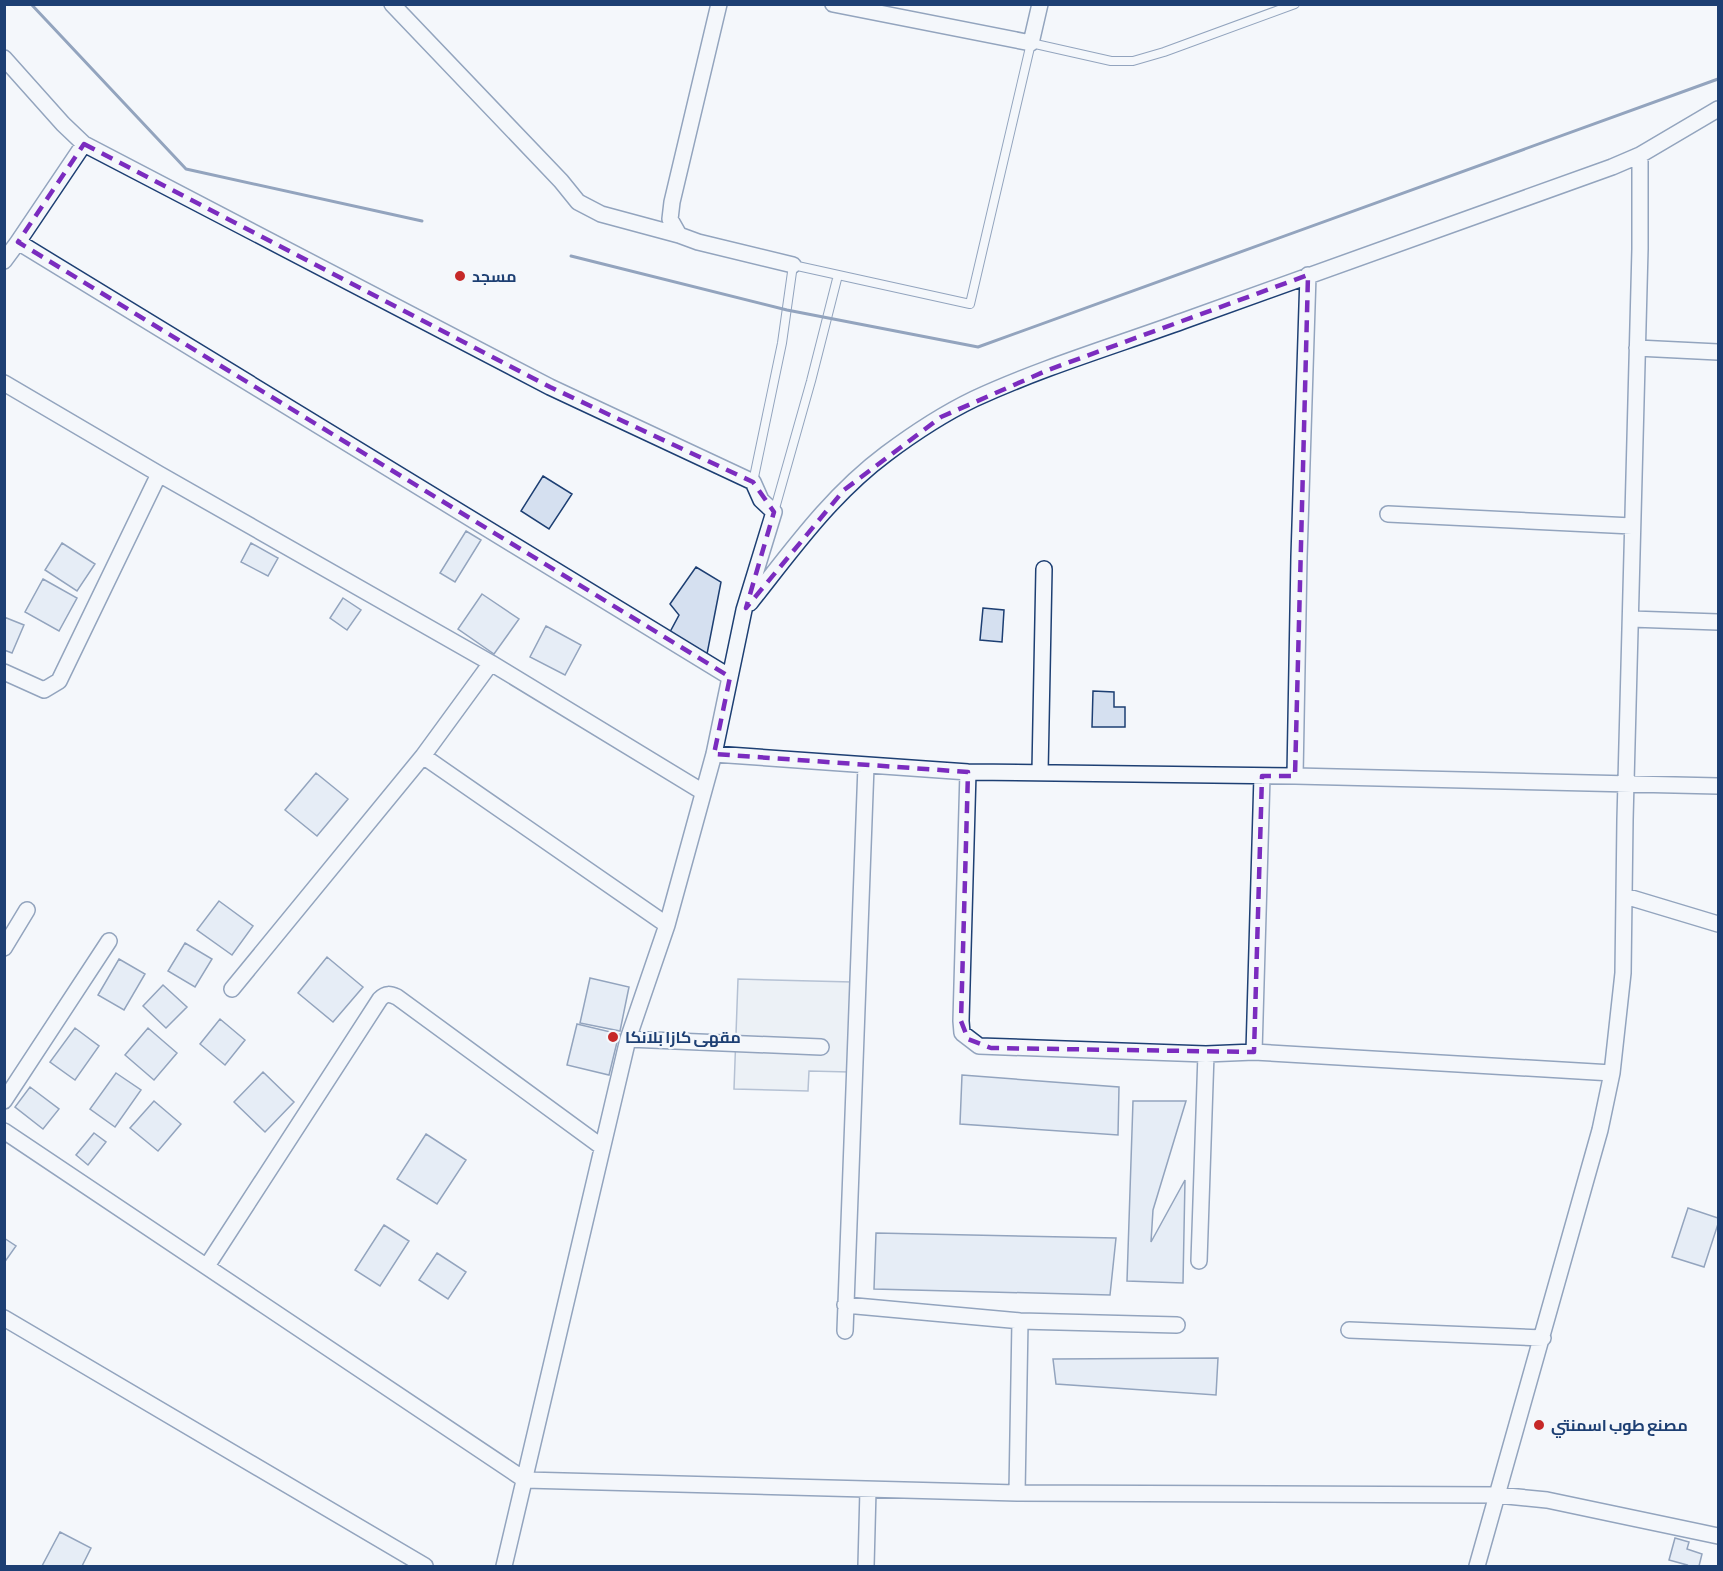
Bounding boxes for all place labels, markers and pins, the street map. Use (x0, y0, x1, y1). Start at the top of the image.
place label: مسجد (472, 267, 517, 285)
marker: مسجد (453, 269, 467, 283)
place label: مقهى كازا بلانكا (625, 1028, 741, 1047)
marker: مقهى كازا بلانكا (606, 1030, 620, 1044)
place label: مصنع طوب اسمنتي (1551, 1416, 1688, 1438)
marker: مصنع طوب اسمنتي (1532, 1418, 1546, 1432)

